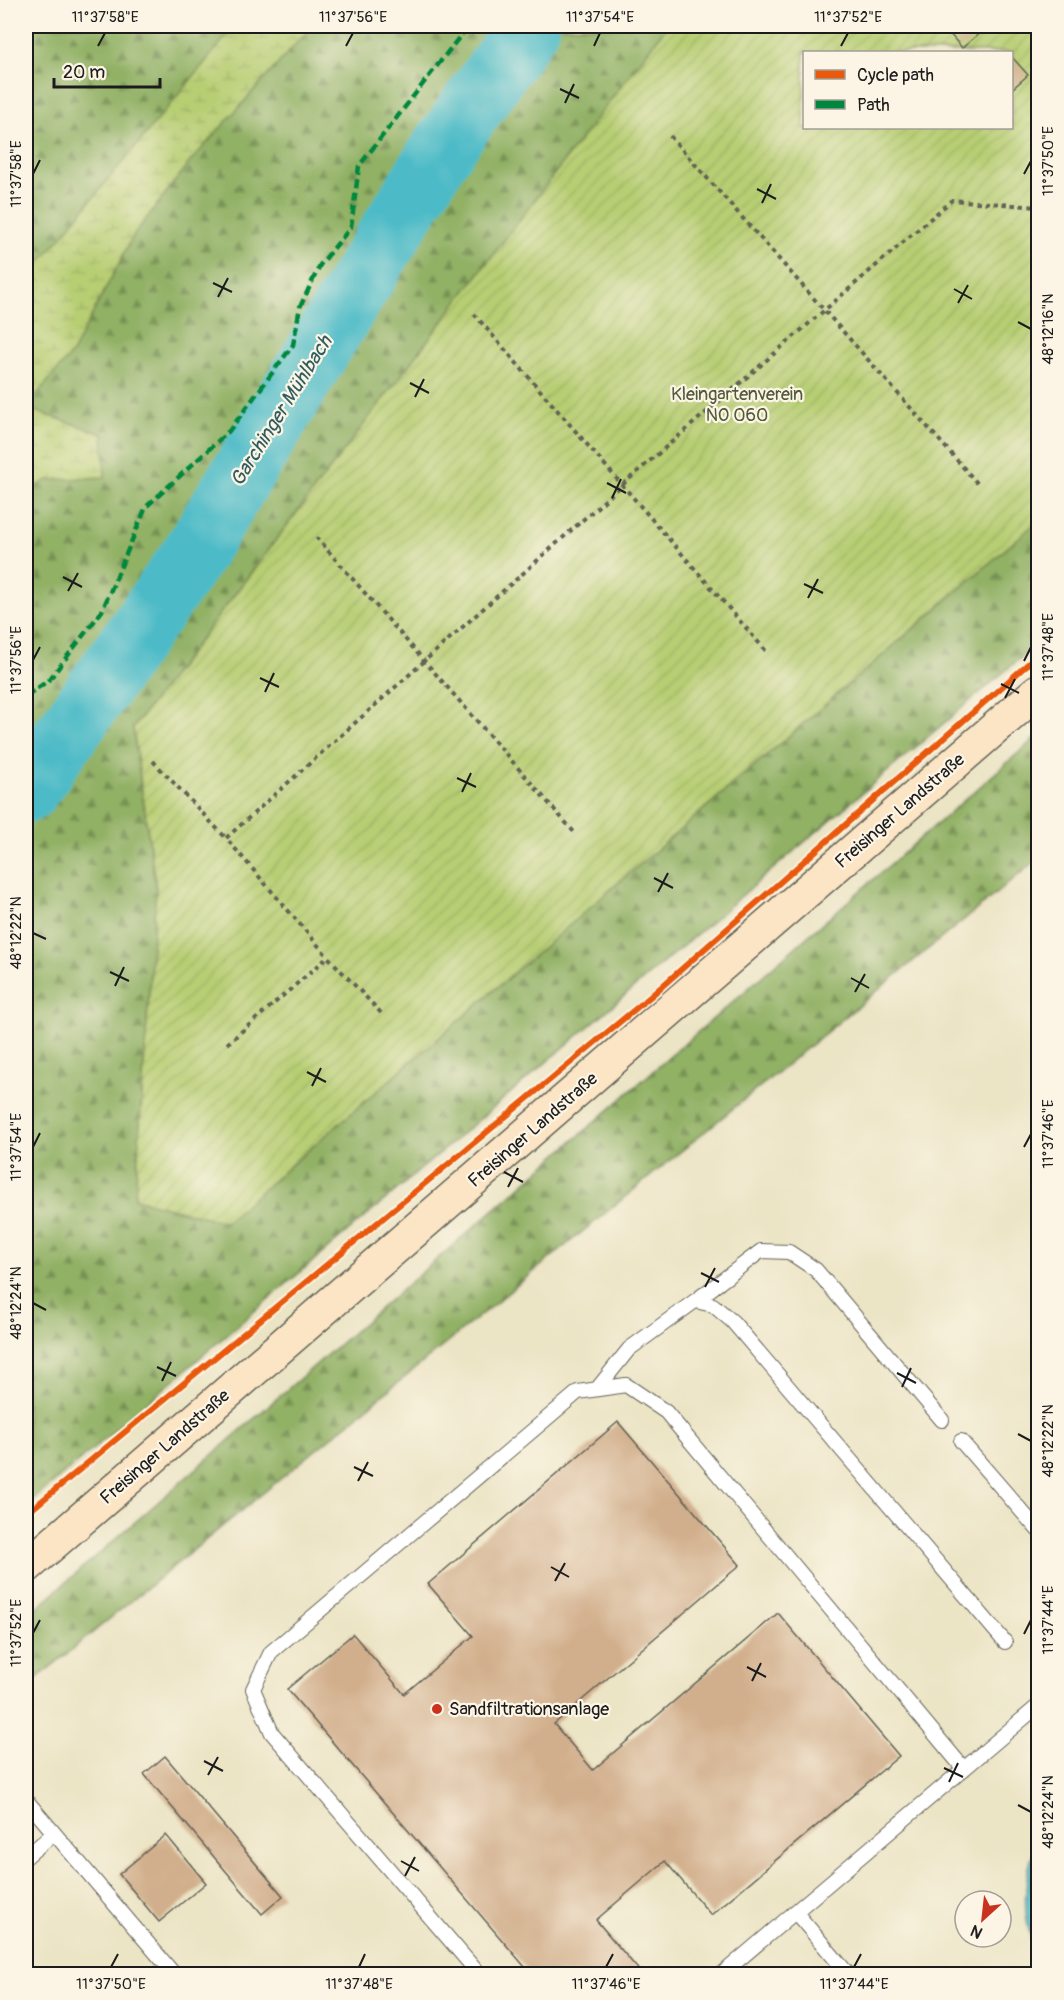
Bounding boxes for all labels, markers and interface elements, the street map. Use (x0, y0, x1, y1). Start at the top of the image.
text: 11°37'58"E (71, 8, 139, 27)
text: 11°37'56"E (319, 8, 387, 27)
text: 11°37'54"E (566, 8, 634, 27)
text: 11°37'52"E (814, 8, 882, 27)
scale bar (54, 51, 160, 89)
legend (803, 51, 1013, 129)
text: 20 m (63, 61, 105, 84)
text: Cycle path (857, 64, 934, 87)
text: Path (857, 94, 890, 117)
text: 11°37'50"E (1039, 126, 1058, 196)
text: 11°37'58"E (7, 140, 26, 208)
text: 48°12'16"N (1039, 294, 1058, 364)
water label: Garchinger Mühlbach (225, 330, 338, 491)
park label: Kleingartenverein NO 060 (671, 383, 803, 427)
text: 11°37'48"E (1039, 613, 1058, 681)
text: 11°37'56"E (7, 626, 26, 694)
street label: Freisinger Landstraße (830, 748, 970, 874)
text: 48°12'22"N (7, 896, 26, 970)
street label: Freisinger Landstraße (463, 1067, 603, 1193)
text: 11°37'46"E (1039, 1099, 1058, 1168)
text: 11°37'54"E (7, 1113, 26, 1181)
text: 48°12'24"N (7, 1266, 26, 1340)
street label: Freisinger Landstraße (95, 1384, 235, 1510)
text: 48°12'22"N (1039, 1404, 1058, 1478)
text: 11°37'44"E (1039, 1585, 1058, 1654)
text: 11°37'52"E (7, 1599, 26, 1667)
place label: Sandfiltrationsanlage (449, 1698, 609, 1721)
marker: Sandfiltrationsanlage (430, 1702, 444, 1716)
text: 48°12'24"N (1039, 1775, 1058, 1849)
north arrow (953, 1889, 1013, 1949)
text: N (967, 1920, 986, 1943)
text: 11°37'50"E (76, 1975, 146, 1994)
text: 11°37'48"E (325, 1975, 393, 1994)
text: 11°37'46"E (572, 1975, 641, 1994)
text: 11°37'44"E (820, 1975, 889, 1994)

